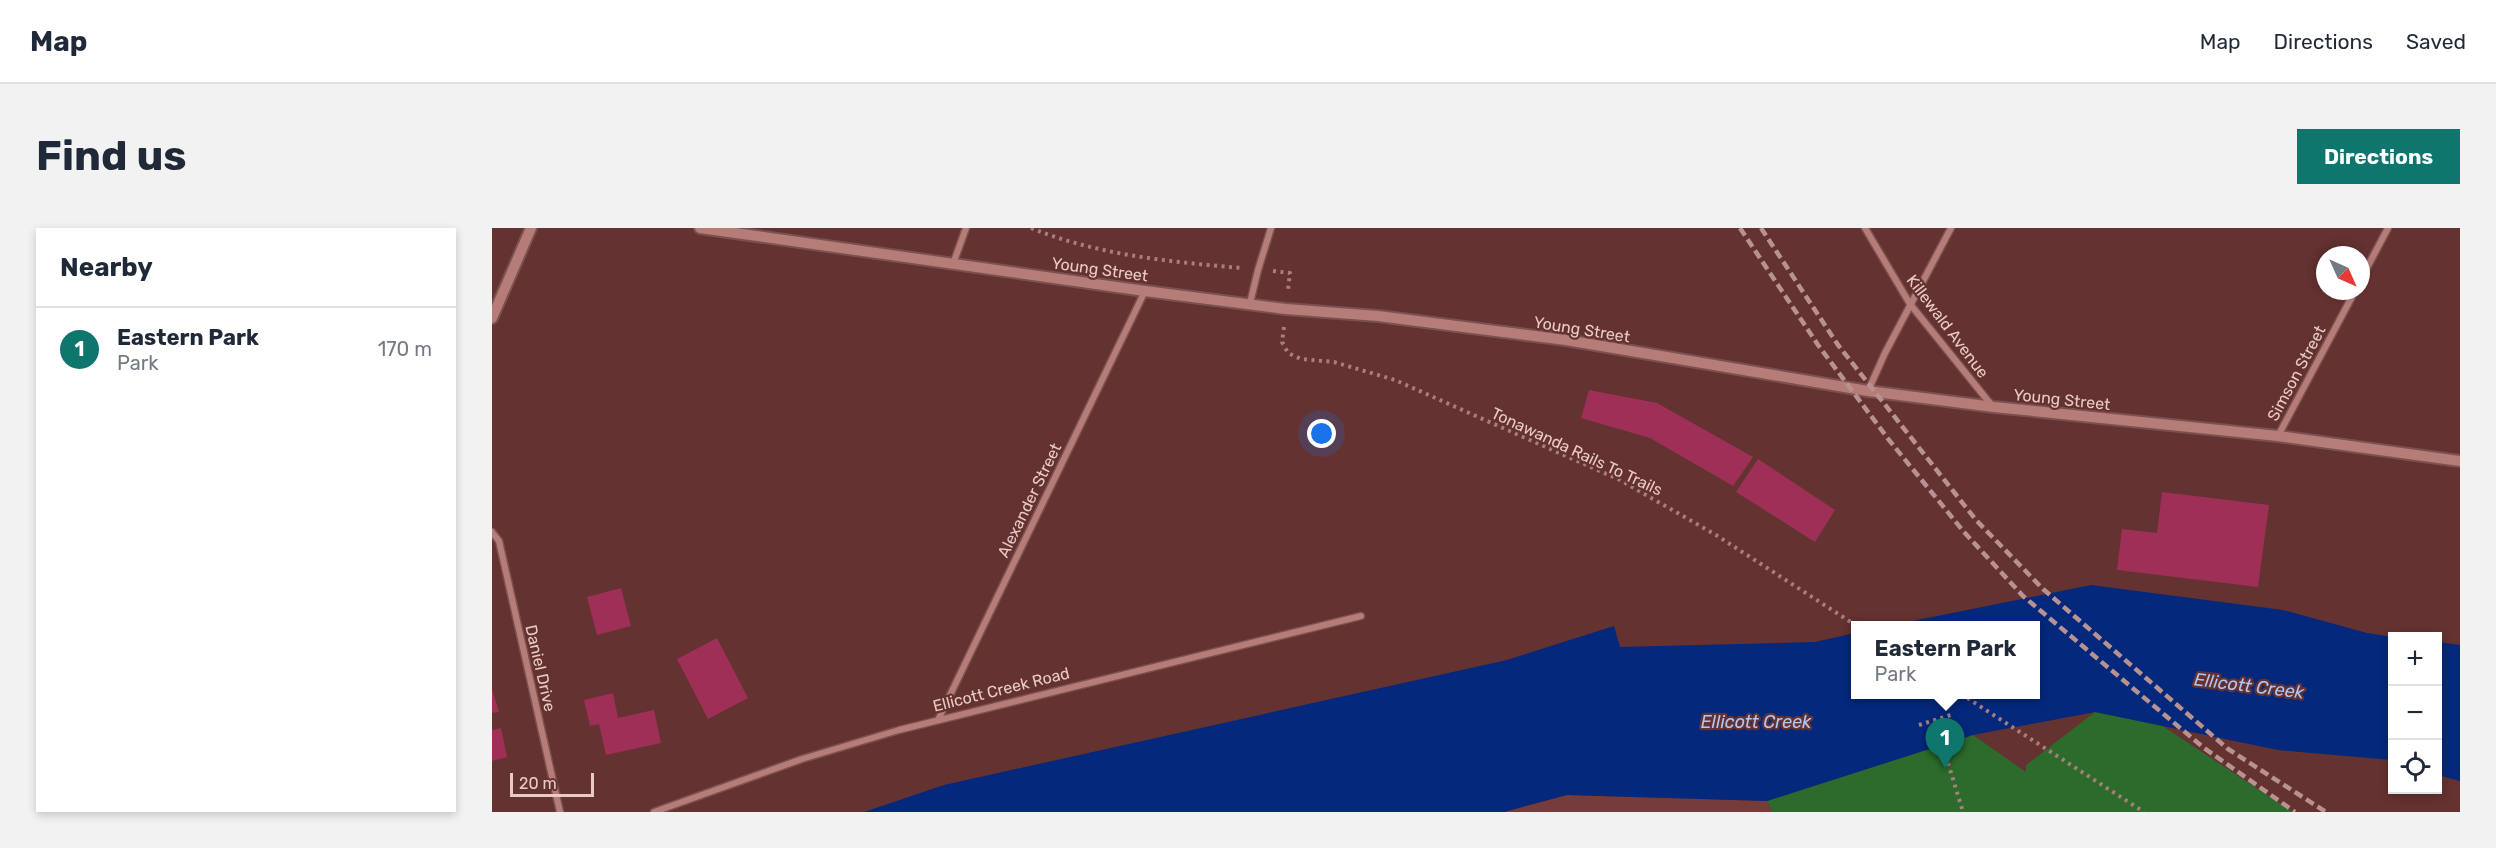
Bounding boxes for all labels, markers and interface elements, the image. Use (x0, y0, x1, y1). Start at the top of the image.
text: Map (30, 25, 87, 58)
text: Map (2200, 29, 2241, 54)
text: Directions (2274, 29, 2373, 54)
text: Saved (2406, 29, 2466, 54)
button: Directions (2297, 129, 2460, 184)
text: Find us (36, 131, 187, 181)
north arrow (2316, 246, 2370, 300)
text: Nearby (60, 252, 153, 283)
street label: Young Street (1050, 253, 1149, 286)
street label: Killewald Avenue (1903, 271, 1993, 382)
street label: Young Street (1532, 313, 1631, 346)
street label: Simson Street (2263, 322, 2330, 424)
text: Eastern Park (117, 324, 259, 351)
text: 1 (75, 337, 84, 361)
text: 170 m (378, 337, 432, 361)
text: Park (117, 351, 159, 375)
street label: Young Street (2013, 385, 2111, 414)
street label: Tonawanda Rails To Trails (1488, 403, 1665, 500)
your location (1307, 419, 1336, 448)
street label: Alexander Street (994, 440, 1065, 560)
popup (1851, 621, 2040, 699)
street label: Daniel Drive (521, 623, 560, 713)
map controls (2388, 632, 2442, 794)
button: + (2388, 632, 2442, 686)
text: Eastern Park (1875, 635, 2016, 662)
text: Park (1875, 662, 1916, 686)
street label: Ellicott Creek Road (931, 663, 1071, 716)
water label: Ellicott Creek (2193, 668, 2306, 704)
button: − (2388, 686, 2442, 740)
water label: Ellicott Creek (1701, 711, 1812, 733)
pin: 1 (1926, 718, 1964, 768)
button: locate (2388, 740, 2442, 794)
scale bar (510, 770, 594, 798)
text: 20 m (519, 774, 557, 793)

